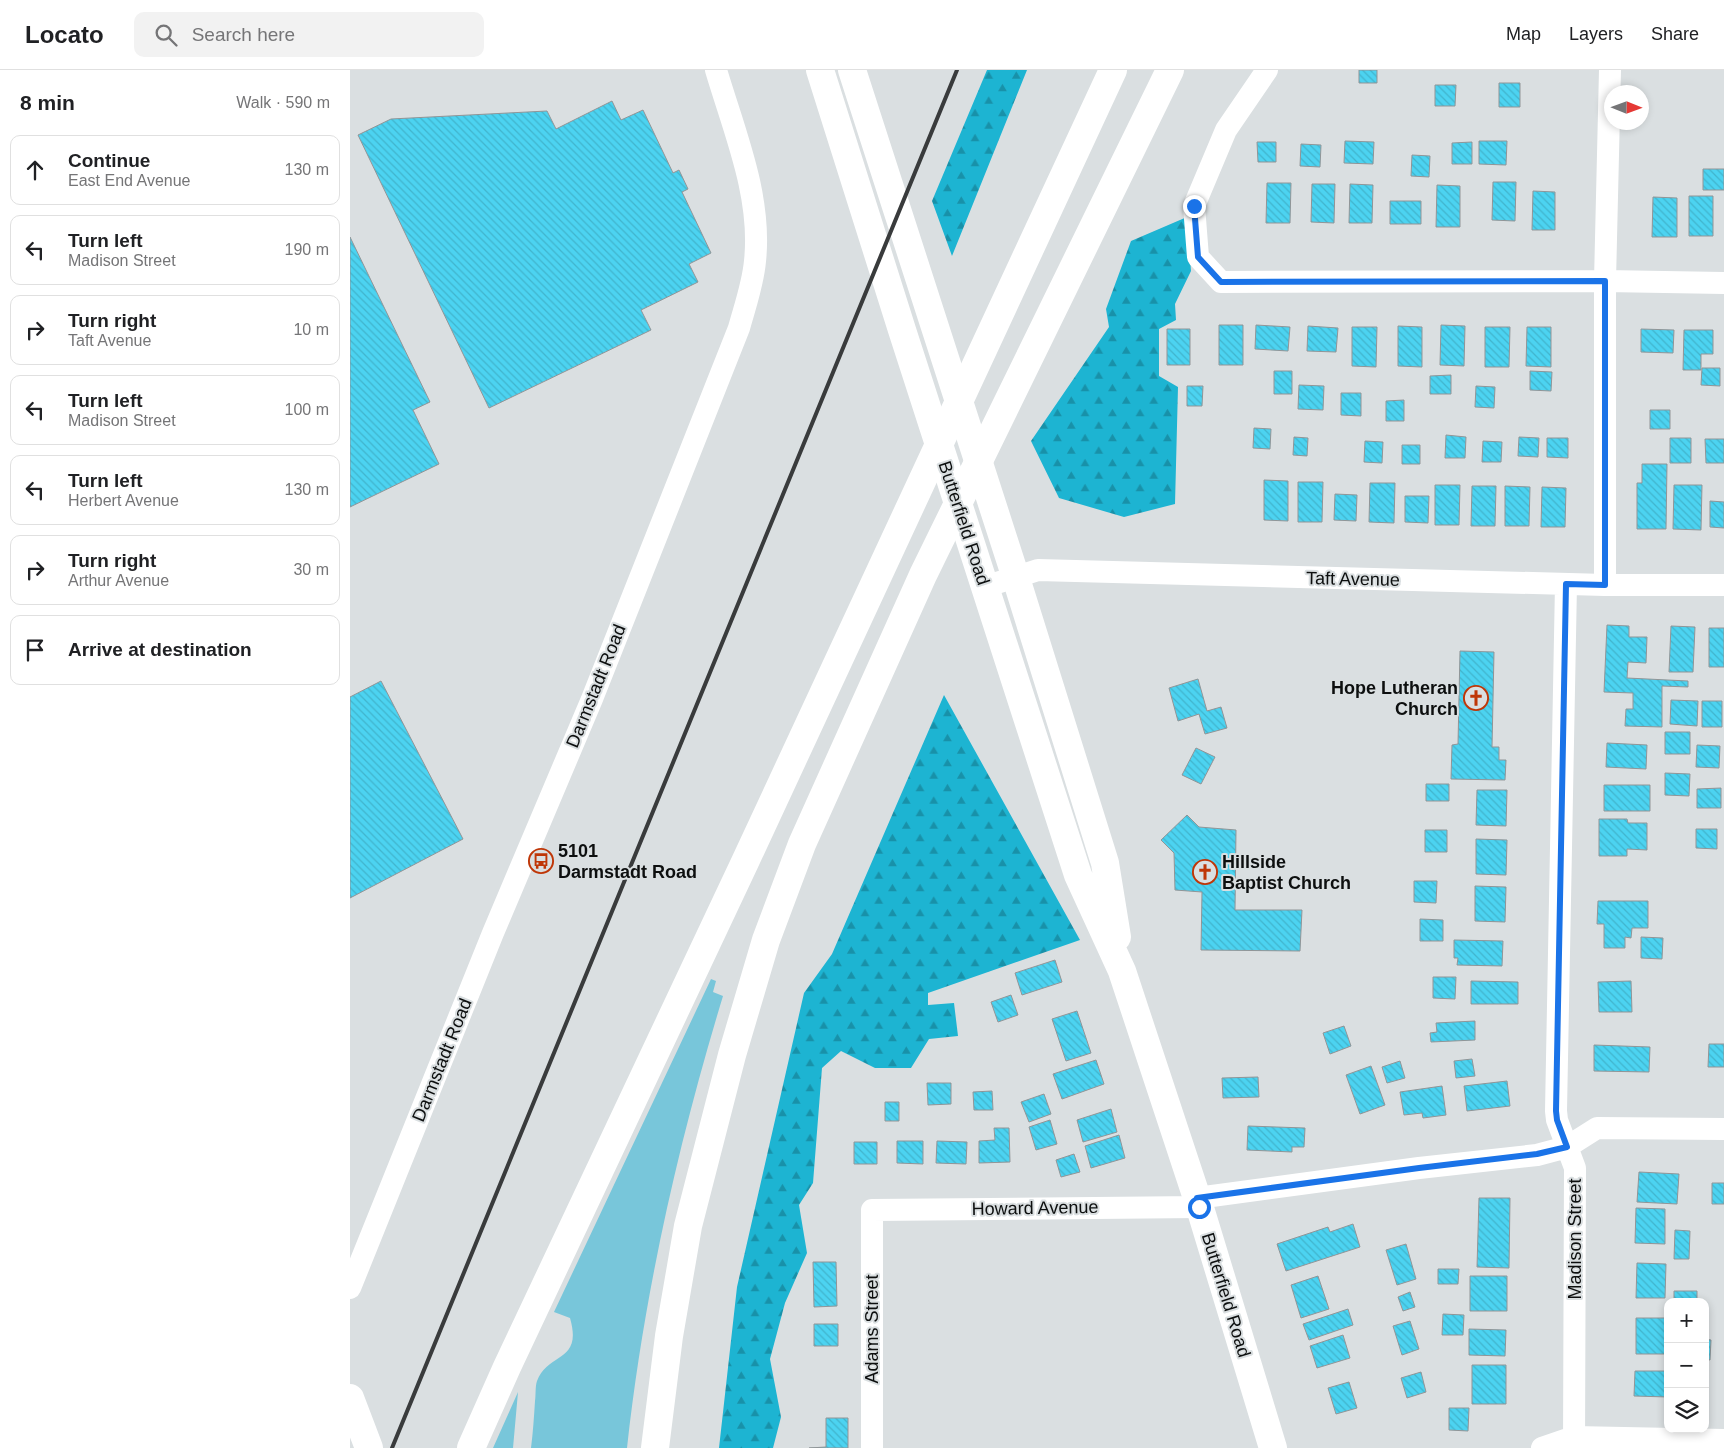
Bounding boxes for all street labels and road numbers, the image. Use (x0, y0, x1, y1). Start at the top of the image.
street label: Butterfield Road (935, 459, 993, 587)
street label: Taft Avenue (1306, 568, 1400, 590)
street label: Darmstadt Road (562, 621, 630, 751)
street label: Darmstadt Road (408, 995, 476, 1125)
street label: Madison Street (1565, 1178, 1585, 1300)
street label: Howard Avenue (971, 1197, 1099, 1219)
street label: Butterfield Road (1198, 1230, 1254, 1360)
street label: Adams Street (862, 1274, 882, 1384)

